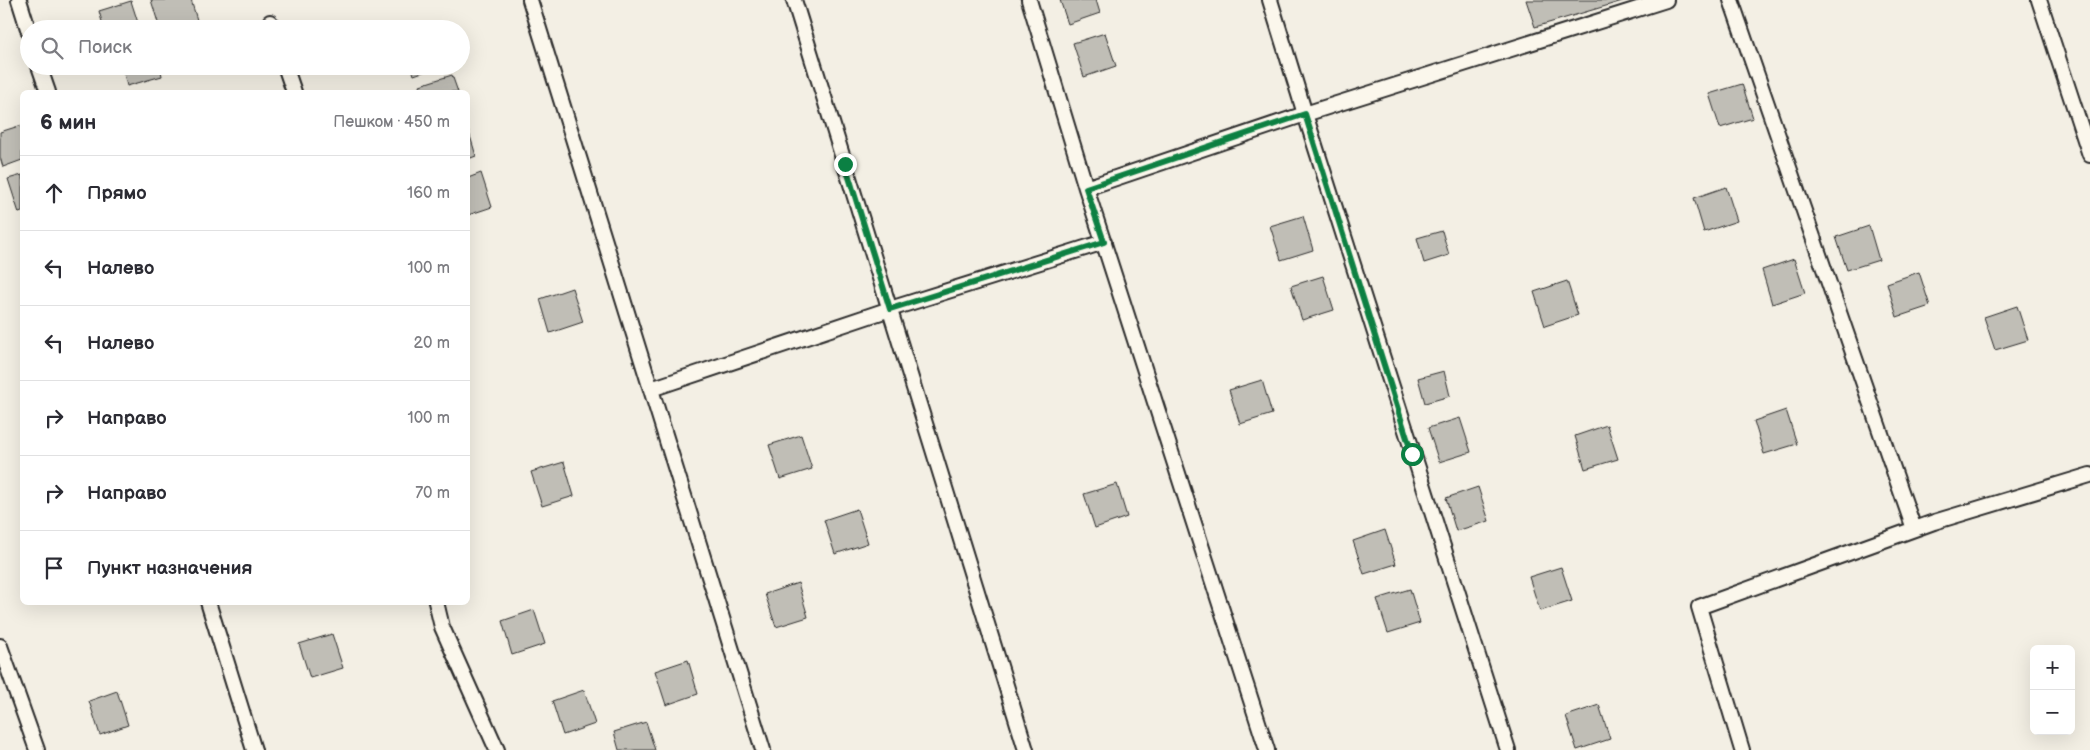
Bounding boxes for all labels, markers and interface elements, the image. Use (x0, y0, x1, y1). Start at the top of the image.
search box (20, 20, 470, 75)
icon: search (38, 34, 66, 62)
text: Поиск (78, 36, 132, 59)
text: 6 мин (40, 110, 96, 135)
text: Пешком · 450 m (333, 113, 450, 132)
route end (834, 153, 857, 176)
icon: ahead (40, 179, 68, 207)
text: Прямо (87, 182, 147, 205)
text: 160 m (407, 184, 450, 203)
icon: left (40, 254, 68, 282)
text: Налево (87, 257, 154, 280)
text: 100 m (407, 259, 450, 278)
icon: left (40, 329, 68, 357)
text: Налево (87, 332, 154, 355)
text: 20 m (414, 334, 450, 353)
icon: right (40, 404, 68, 432)
text: Направо (87, 407, 167, 430)
text: 100 m (407, 409, 450, 428)
route start (1401, 443, 1424, 466)
icon: right (40, 479, 68, 507)
text: Направо (87, 482, 167, 505)
text: 70 m (415, 484, 450, 503)
icon: arrive (40, 554, 68, 582)
text: Пункт назначения (87, 557, 252, 580)
map controls (2030, 645, 2075, 735)
button: + (2030, 645, 2075, 690)
button: − (2030, 690, 2075, 735)

